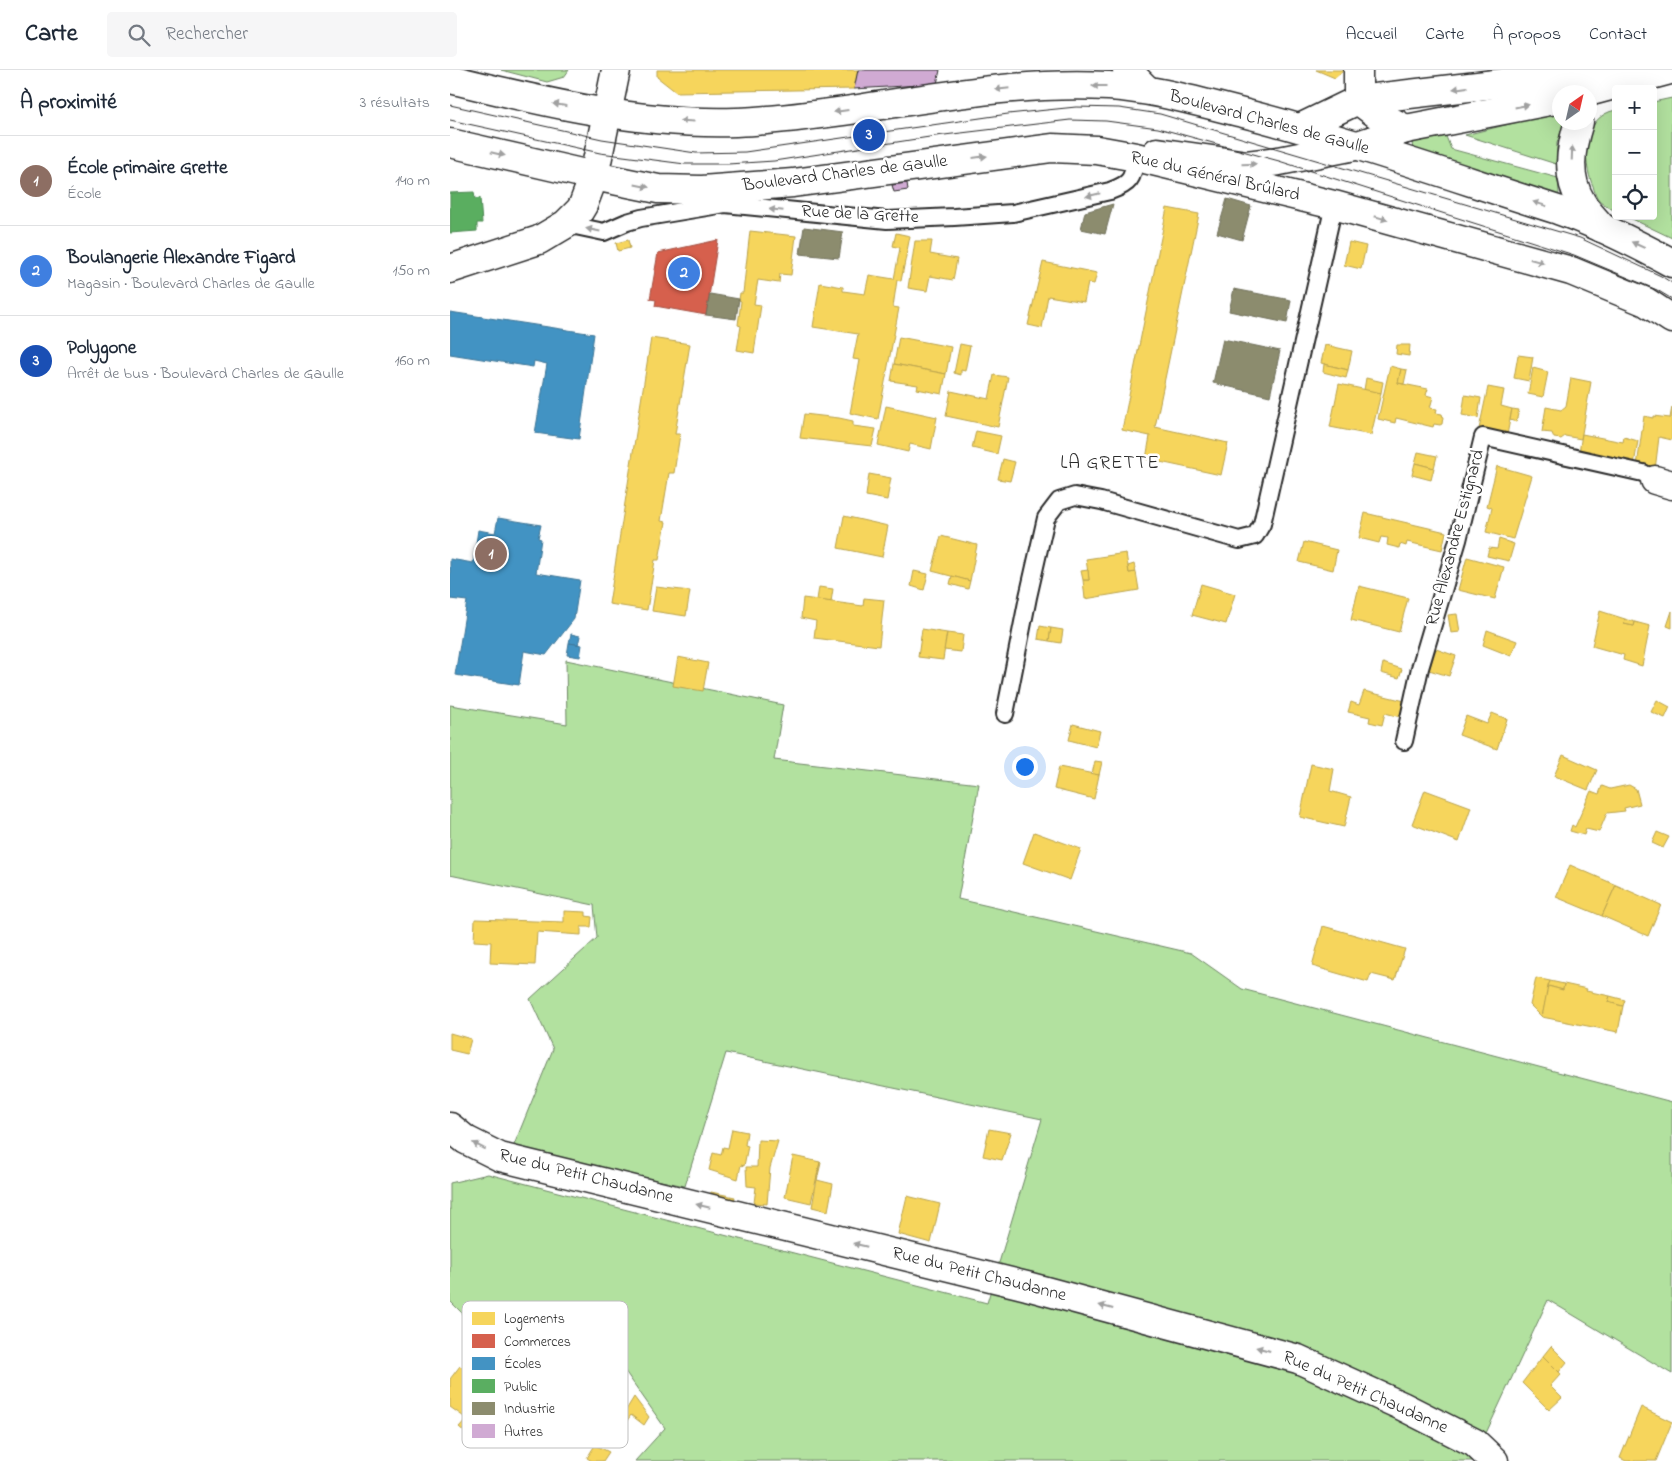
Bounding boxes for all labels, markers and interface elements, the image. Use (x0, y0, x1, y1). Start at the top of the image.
search box (107, 12, 457, 57)
text: Carte (25, 17, 77, 52)
icon: search (125, 21, 153, 49)
text: Rechercher (165, 21, 248, 48)
text: Accueil (1345, 22, 1397, 48)
text: Carte (1425, 22, 1464, 48)
text: À propos (1492, 22, 1561, 48)
text: Contact (1589, 22, 1647, 48)
one-way arrow (1091, 82, 1107, 90)
street label: Boulevard Charles de Gaulle (1165, 83, 1373, 162)
one-way arrow (1452, 84, 1468, 92)
one-way arrow (994, 85, 1010, 93)
north arrow (1552, 85, 1597, 130)
map controls (1612, 85, 1657, 220)
button: + (1612, 85, 1657, 130)
text: À proximité (20, 88, 117, 118)
text: 3 résultats (360, 91, 430, 115)
one-way arrow (551, 100, 567, 108)
one-way arrow (1515, 102, 1531, 110)
one-way arrow (833, 107, 849, 115)
one-way arrow (679, 116, 695, 124)
pin: 3 (853, 116, 885, 154)
button: − (1612, 130, 1657, 175)
street label: Rue du Général Brûlard (1128, 145, 1302, 209)
one-way arrow (1568, 145, 1576, 161)
street label: Boulevard Charles de Gaulle (740, 148, 950, 200)
one-way arrow (490, 150, 505, 158)
one-way arrow (972, 153, 988, 161)
text: École primaire Grette (67, 155, 228, 182)
one-way arrow (1242, 160, 1258, 168)
text: 1 (33, 169, 39, 193)
text: 140 m (395, 169, 430, 193)
button: locate (1612, 175, 1657, 220)
text: École (67, 182, 102, 206)
one-way arrow (634, 182, 650, 190)
one-way arrow (1086, 191, 1101, 199)
street label: Rue de la Grette (801, 199, 920, 231)
one-way arrow (1533, 200, 1548, 207)
one-way arrow (768, 206, 784, 214)
one-way arrow (1373, 214, 1388, 222)
one-way arrow (585, 226, 600, 234)
one-way arrow (1630, 240, 1645, 249)
text: Boulangerie Alexandre Figard (67, 245, 295, 272)
pin: 2 (668, 254, 700, 292)
one-way arrow (1530, 258, 1545, 266)
text: 2 (32, 259, 40, 283)
text: 150 m (392, 259, 430, 283)
text: Magasin · Boulevard Charles de Gaulle (67, 272, 315, 296)
text: Polygone (67, 335, 136, 362)
text: 3 (33, 349, 39, 373)
text: 160 m (395, 349, 430, 373)
text: Arrêt de bus · Boulevard Charles de Gaulle (67, 362, 344, 386)
street label: Rue Alexandre Estignard (1420, 447, 1493, 629)
district label: LA GRETTE (1060, 450, 1160, 477)
pin: 1 (475, 535, 507, 573)
your location (1012, 754, 1038, 780)
one-way arrow (472, 1142, 486, 1150)
street label: Rue du Petit Chaudanne (496, 1143, 677, 1211)
one-way arrow (695, 1202, 710, 1210)
one-way arrow (853, 1241, 868, 1249)
street label: Rue du Petit Chaudanne (889, 1241, 1070, 1309)
legend (462, 1301, 628, 1448)
one-way arrow (1098, 1303, 1113, 1311)
text: Logements (504, 1309, 565, 1331)
text: Commerces (504, 1332, 571, 1353)
one-way arrow (1255, 1345, 1270, 1353)
street label: Rue du Petit Chaudanne (1278, 1345, 1453, 1442)
text: Écoles (504, 1354, 541, 1375)
text: Public (504, 1377, 538, 1398)
text: Industrie (504, 1399, 556, 1420)
text: Autres (504, 1422, 543, 1443)

